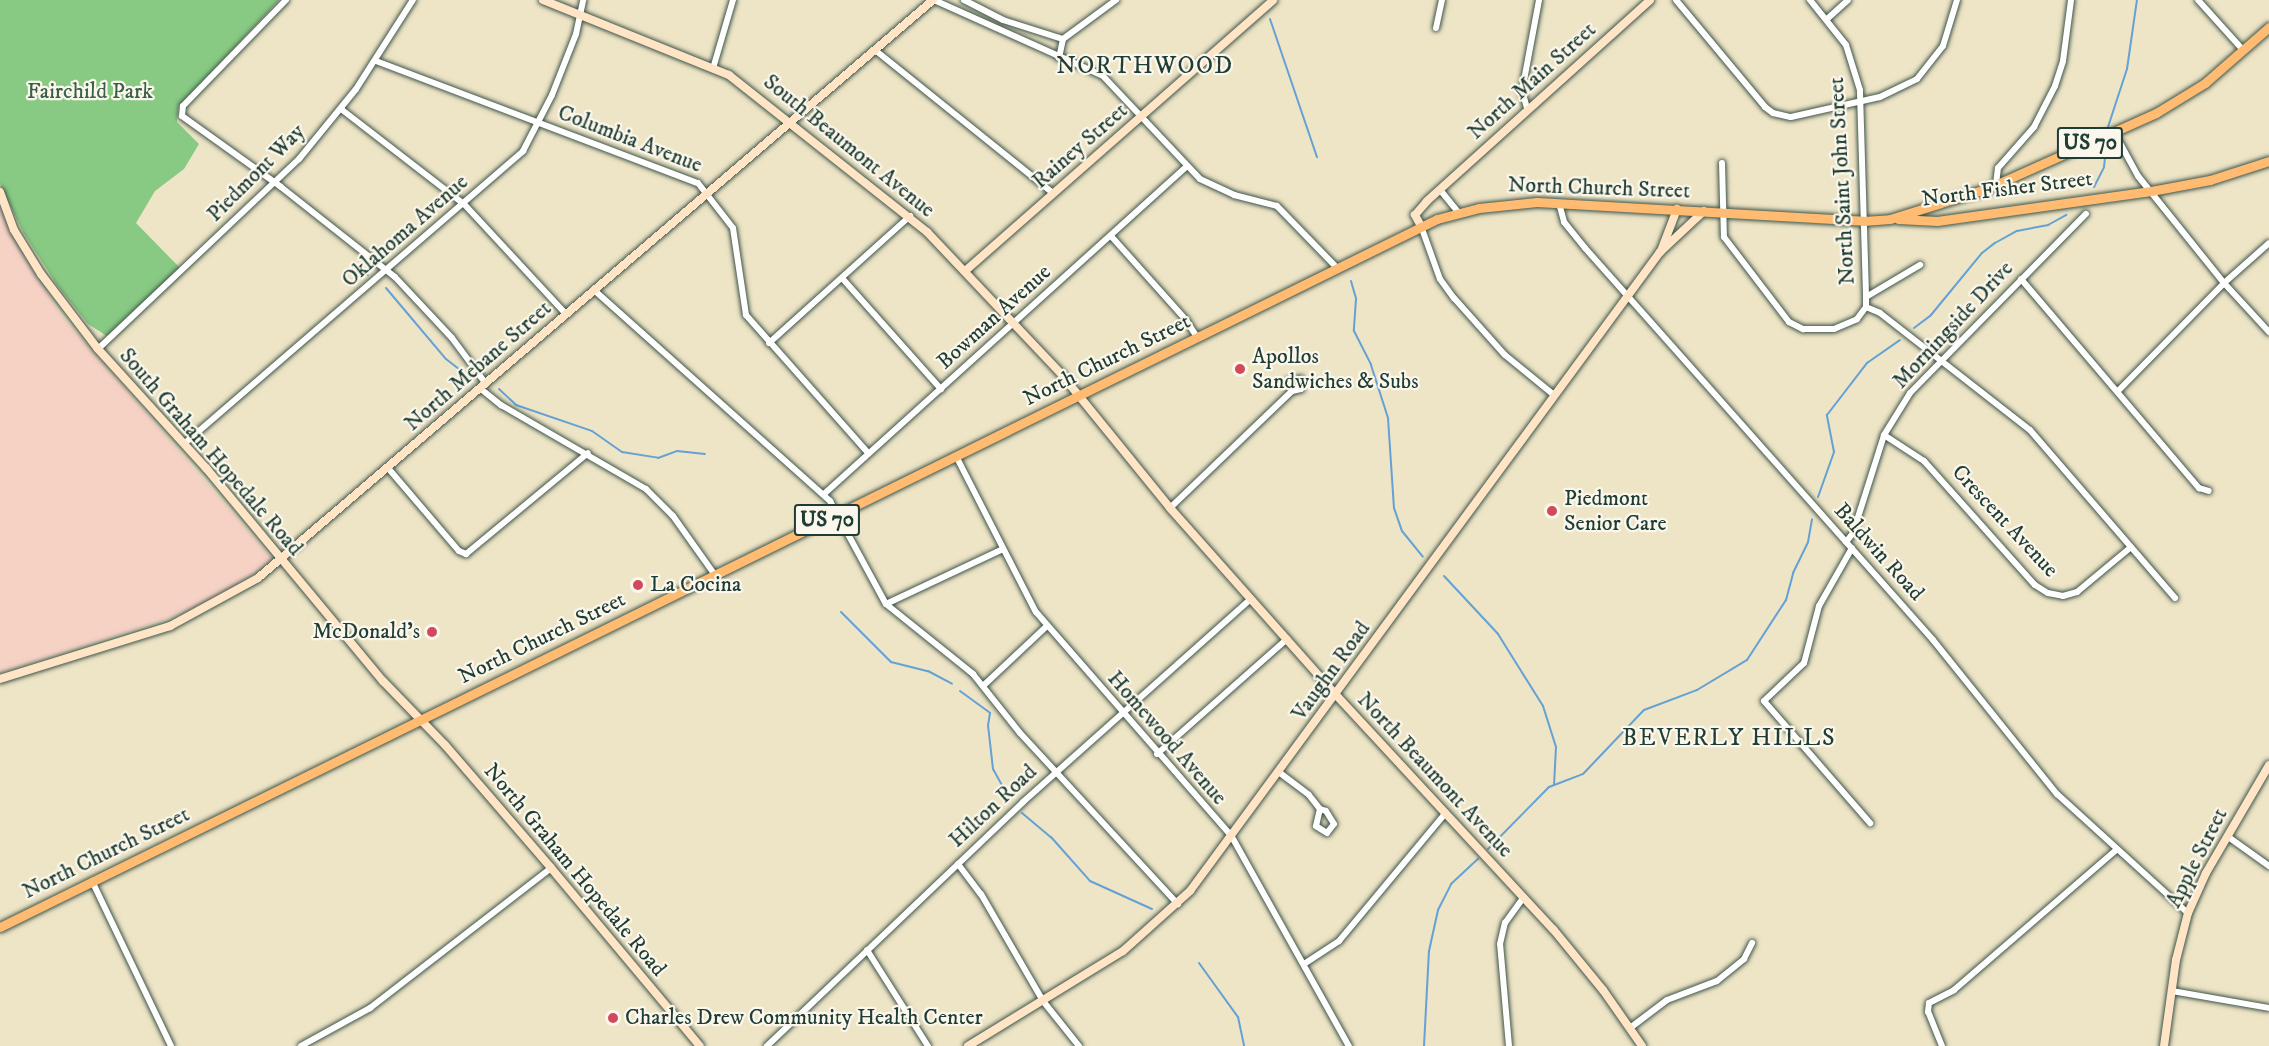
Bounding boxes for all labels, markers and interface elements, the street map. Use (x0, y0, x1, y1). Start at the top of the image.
street label: North Main Street (1463, 17, 1601, 145)
district label: NORTHWOOD (1056, 53, 1234, 81)
street label: South Beaumont Avenue (758, 69, 940, 223)
street label: North Saint John Street (1823, 76, 1861, 286)
park label: Fairchild Park (27, 79, 153, 105)
street label: Rainey Street (1027, 98, 1133, 194)
street label: Columbia Avenue (554, 99, 706, 179)
street label: Piedmont Way (202, 119, 310, 227)
road number: US 70 (2056, 125, 2124, 161)
street label: North Fisher Street (1920, 165, 2094, 213)
street label: Oklahoma Avenue (337, 169, 473, 293)
street label: North Church Street (1507, 172, 1691, 204)
street label: Morningside Drive (1887, 256, 2019, 394)
street label: Bowman Avenue (932, 259, 1056, 375)
street label: North Mebane Street (399, 295, 557, 437)
street label: North Church Street (1019, 308, 1195, 412)
street label: South Graham Hopedale Road (114, 343, 308, 561)
place label: Apollos Sandwiches & Subs (1252, 343, 1418, 394)
marker: Apollos Sandwiches & Subs (1233, 362, 1247, 376)
street label: Crescent Avenue (1946, 459, 2064, 583)
place label: Piedmont Senior Care (1564, 485, 1667, 536)
street label: Baldwin Road (1828, 498, 1930, 606)
road number: US 70 (792, 502, 862, 538)
marker: Piedmont Senior Care (1545, 504, 1559, 518)
place label: La Cocina (650, 572, 741, 598)
marker: La Cocina (631, 578, 645, 592)
street label: North Church Street (454, 586, 630, 690)
street label: Vaughn Road (1286, 616, 1376, 726)
place label: McDonald's (313, 619, 420, 645)
marker: McDonald's (425, 625, 439, 639)
street label: Homewood Avenue (1102, 666, 1232, 810)
street label: North Beaumont Avenue (1352, 687, 1518, 863)
district label: BEVERLY HILLS (1622, 725, 1836, 753)
street label: North Graham Hopedale Road (478, 758, 672, 982)
street label: Hilton Road (944, 759, 1042, 853)
street label: North Church Street (18, 801, 194, 905)
street label: Apple Street (2161, 804, 2233, 912)
place label: Charles Drew Community Health Center (625, 1005, 983, 1031)
marker: Charles Drew Community Health Center (606, 1011, 620, 1025)

